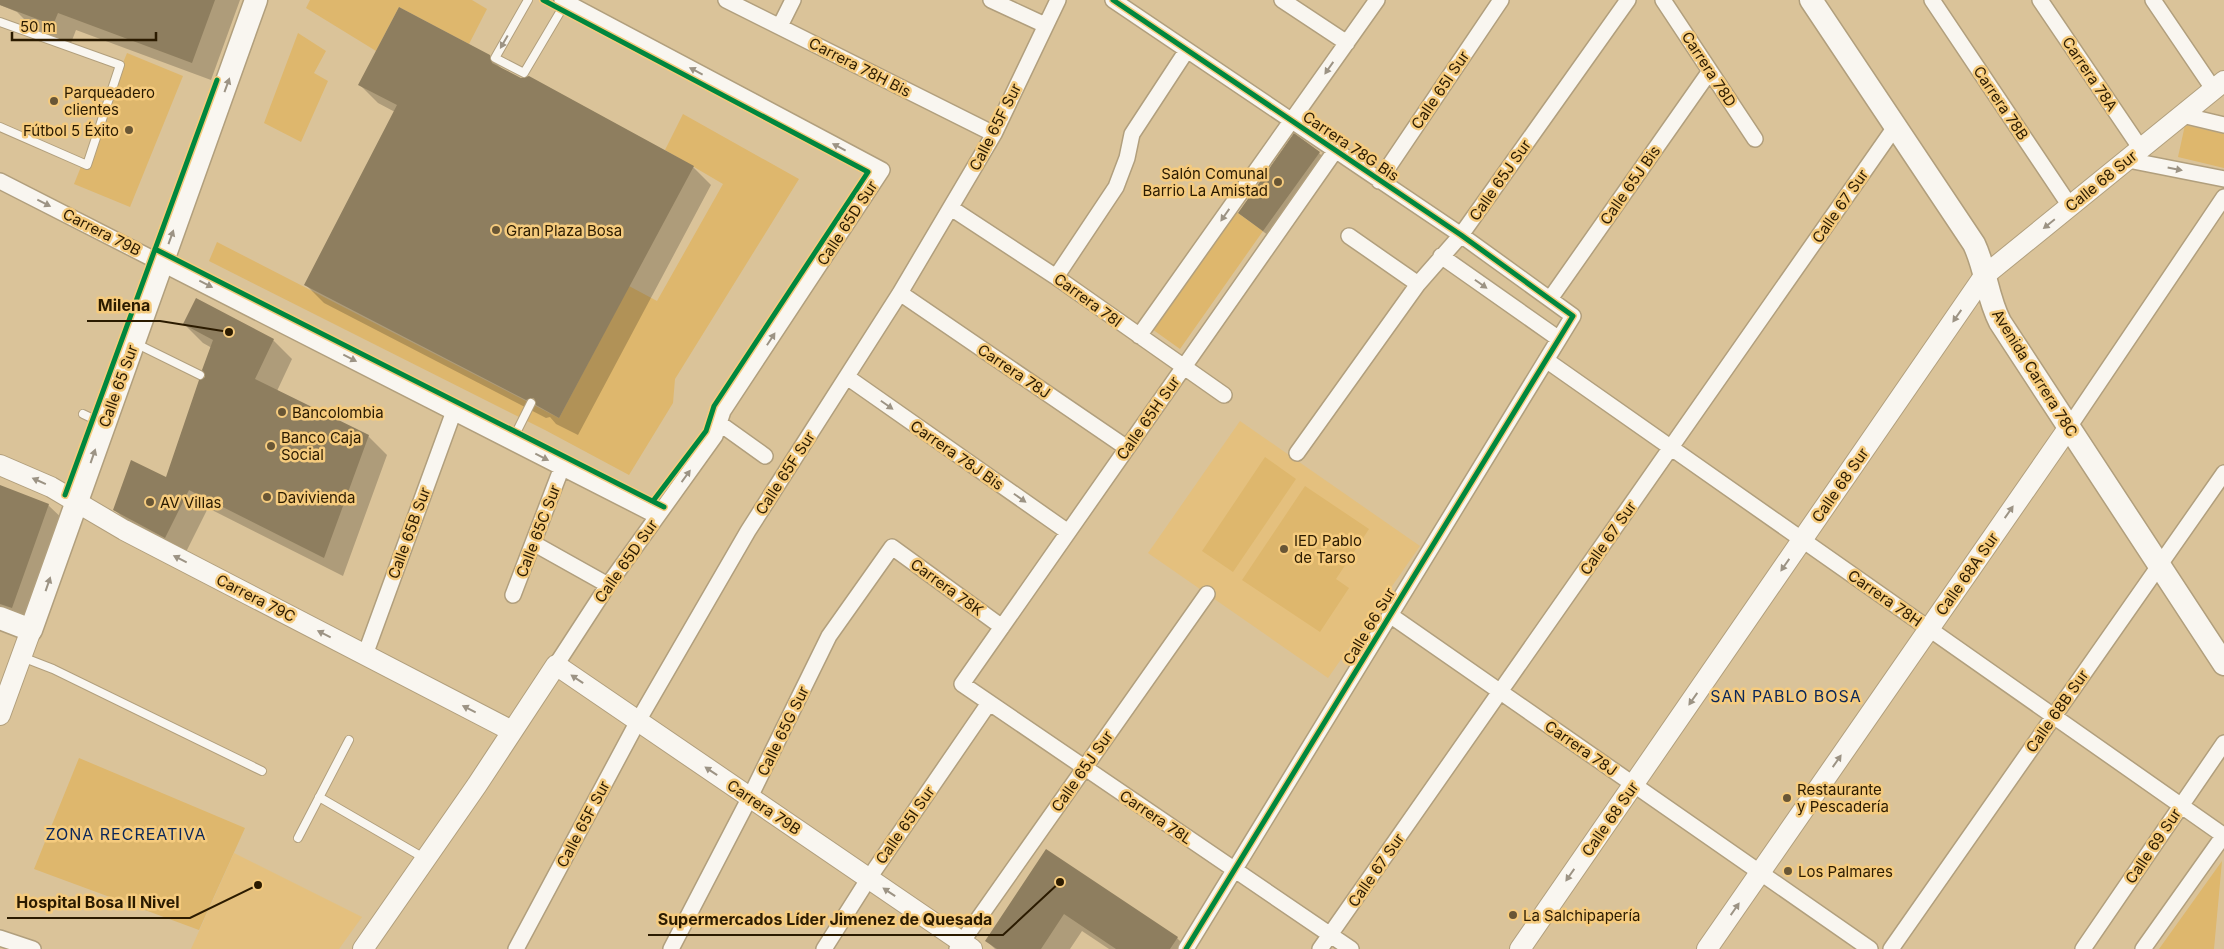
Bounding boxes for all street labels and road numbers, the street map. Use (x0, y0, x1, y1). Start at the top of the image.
street label: Carrera 78D (1678, 28, 1740, 110)
street label: Carrera 78H Bis (806, 33, 914, 101)
street label: Carrera 78A (2058, 33, 2122, 115)
street label: Calle 65I Sur (1407, 47, 1473, 133)
street label: Carrera 78B (1969, 62, 2033, 144)
street label: Calle 65F Sur (965, 80, 1025, 174)
street label: Carrera 78G Bis (1299, 107, 1403, 185)
street label: Calle 65J Sur (1465, 135, 1535, 224)
street label: Calle 65J Bis (1596, 142, 1664, 228)
street label: Calle 68 Sur (2061, 146, 2141, 216)
street label: Calle 67 Sur (1808, 165, 1873, 247)
street label: Calle 65D Sur (813, 177, 882, 269)
street label: Carrera 79B (60, 204, 144, 260)
street label: Carrera 78I (1050, 269, 1126, 331)
street label: Avenida Carrera 78C (1988, 306, 2082, 440)
street label: Carrera 78J (974, 340, 1054, 402)
street label: Calle 65 Sur (94, 342, 142, 430)
street label: Calle 65H Sur (1112, 372, 1184, 463)
street label: Carrera 78J Bis (907, 416, 1007, 494)
street label: Calle 65F Sur (751, 428, 819, 518)
street label: Calle 68 Sur (1807, 444, 1873, 526)
street label: Calle 65C Sur (512, 482, 564, 580)
street label: Calle 65B Sur (384, 484, 434, 581)
street label: Calle 67 Sur (1576, 497, 1641, 579)
street label: Calle 65D Sur (590, 515, 662, 606)
street label: Calle 68A Sur (1931, 529, 2003, 619)
street label: Carrera 78K (907, 554, 987, 620)
street label: Carrera 78H (1844, 565, 1926, 631)
street label: Carrera 79C (213, 570, 299, 626)
street label: Calle 66 Sur (1339, 584, 1400, 668)
street label: Calle 68B Sur (2022, 666, 2093, 756)
street label: Calle 65G Sur (753, 683, 813, 779)
street label: Carrera 78J (1541, 716, 1621, 780)
street label: Calle 65J Sur (1047, 726, 1117, 815)
street label: Carrera 79B (723, 775, 805, 839)
street label: Calle 65F Sur (552, 777, 614, 871)
street label: Calle 68 Sur (1577, 778, 1643, 860)
street label: Calle 65I Sur (871, 782, 939, 867)
street label: Carrera 78L (1116, 786, 1196, 848)
street label: Calle 69 Sur (2121, 805, 2185, 887)
street label: Calle 67 Sur (1344, 829, 1409, 911)

